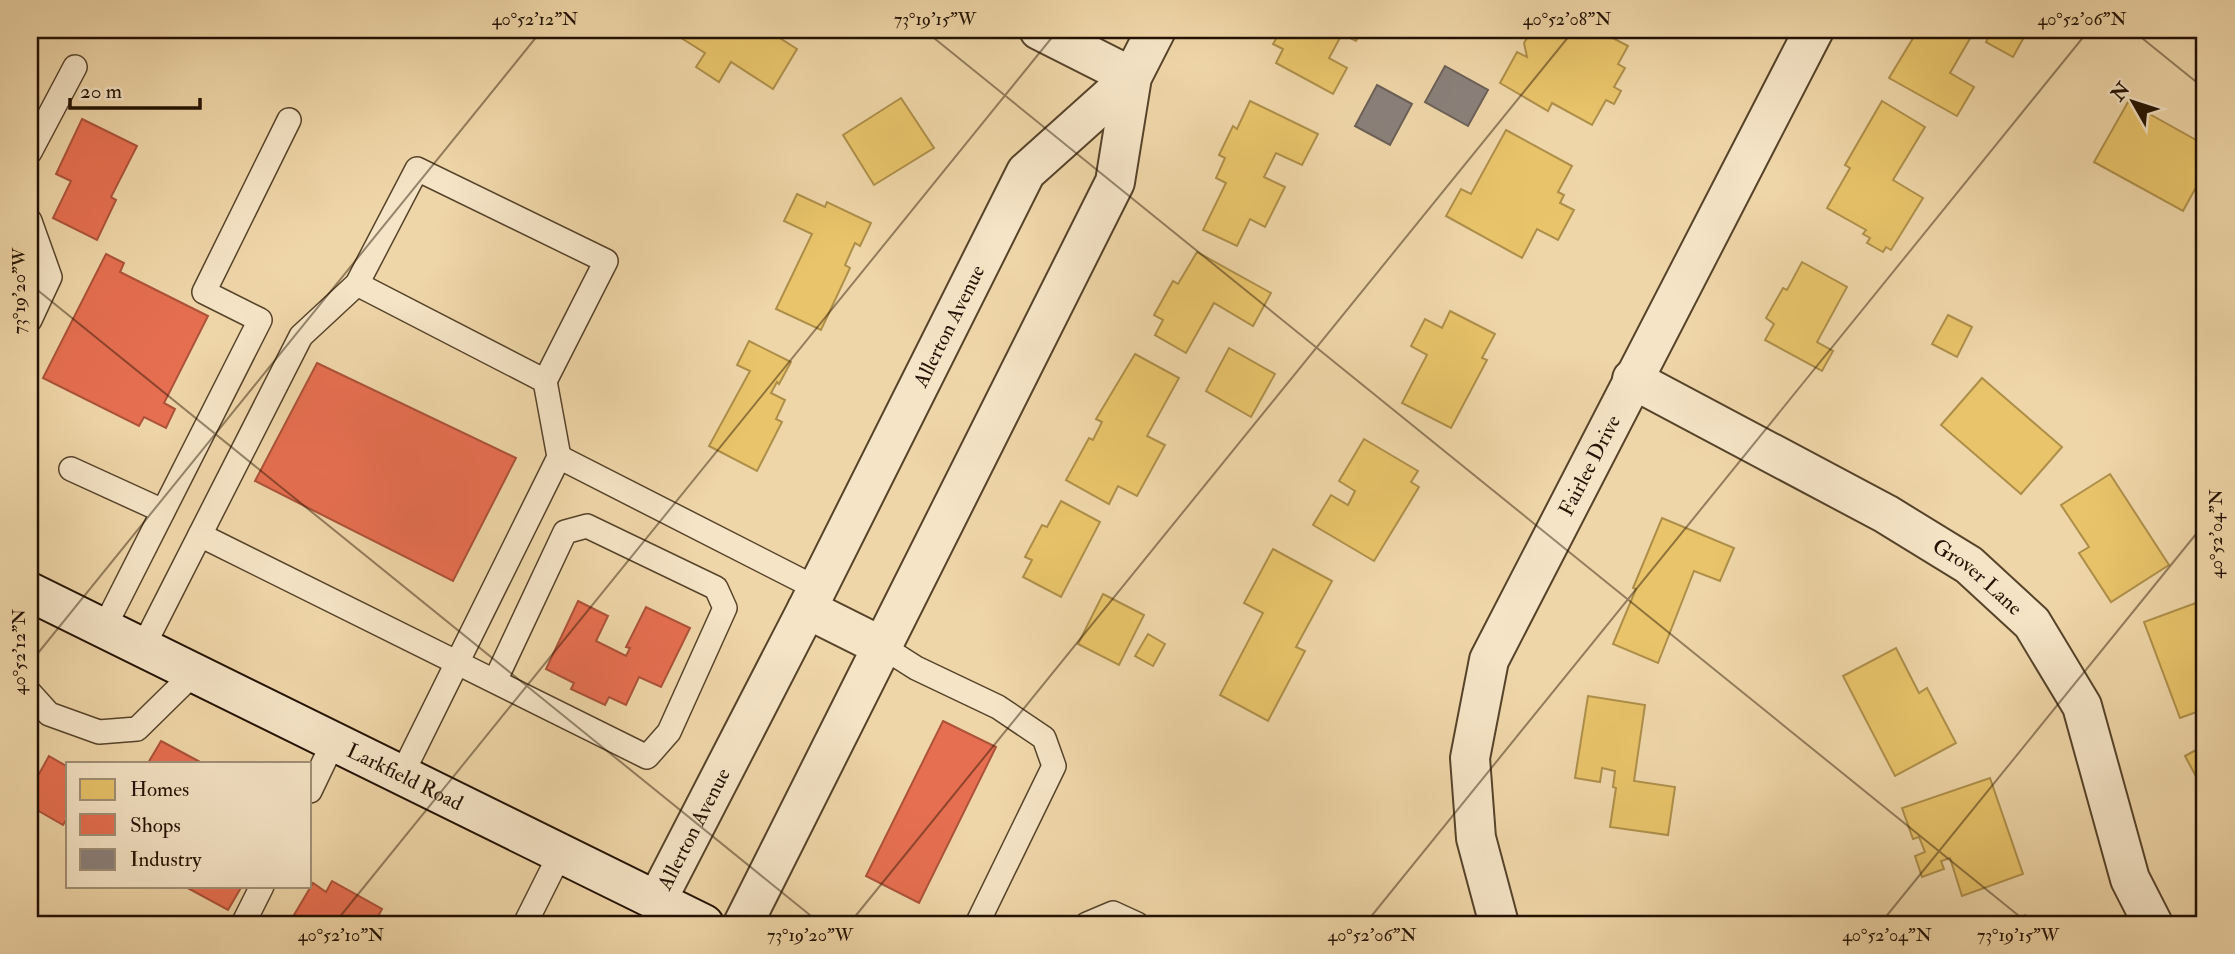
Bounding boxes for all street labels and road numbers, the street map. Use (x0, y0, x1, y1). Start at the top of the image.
street label: Allerton Avenue (906, 260, 991, 393)
street label: Fairlee Drive (1552, 410, 1627, 520)
street label: Grover Lane (1927, 532, 2029, 621)
street label: Larkfield Road (342, 737, 468, 817)
street label: Allerton Avenue (651, 763, 736, 895)

